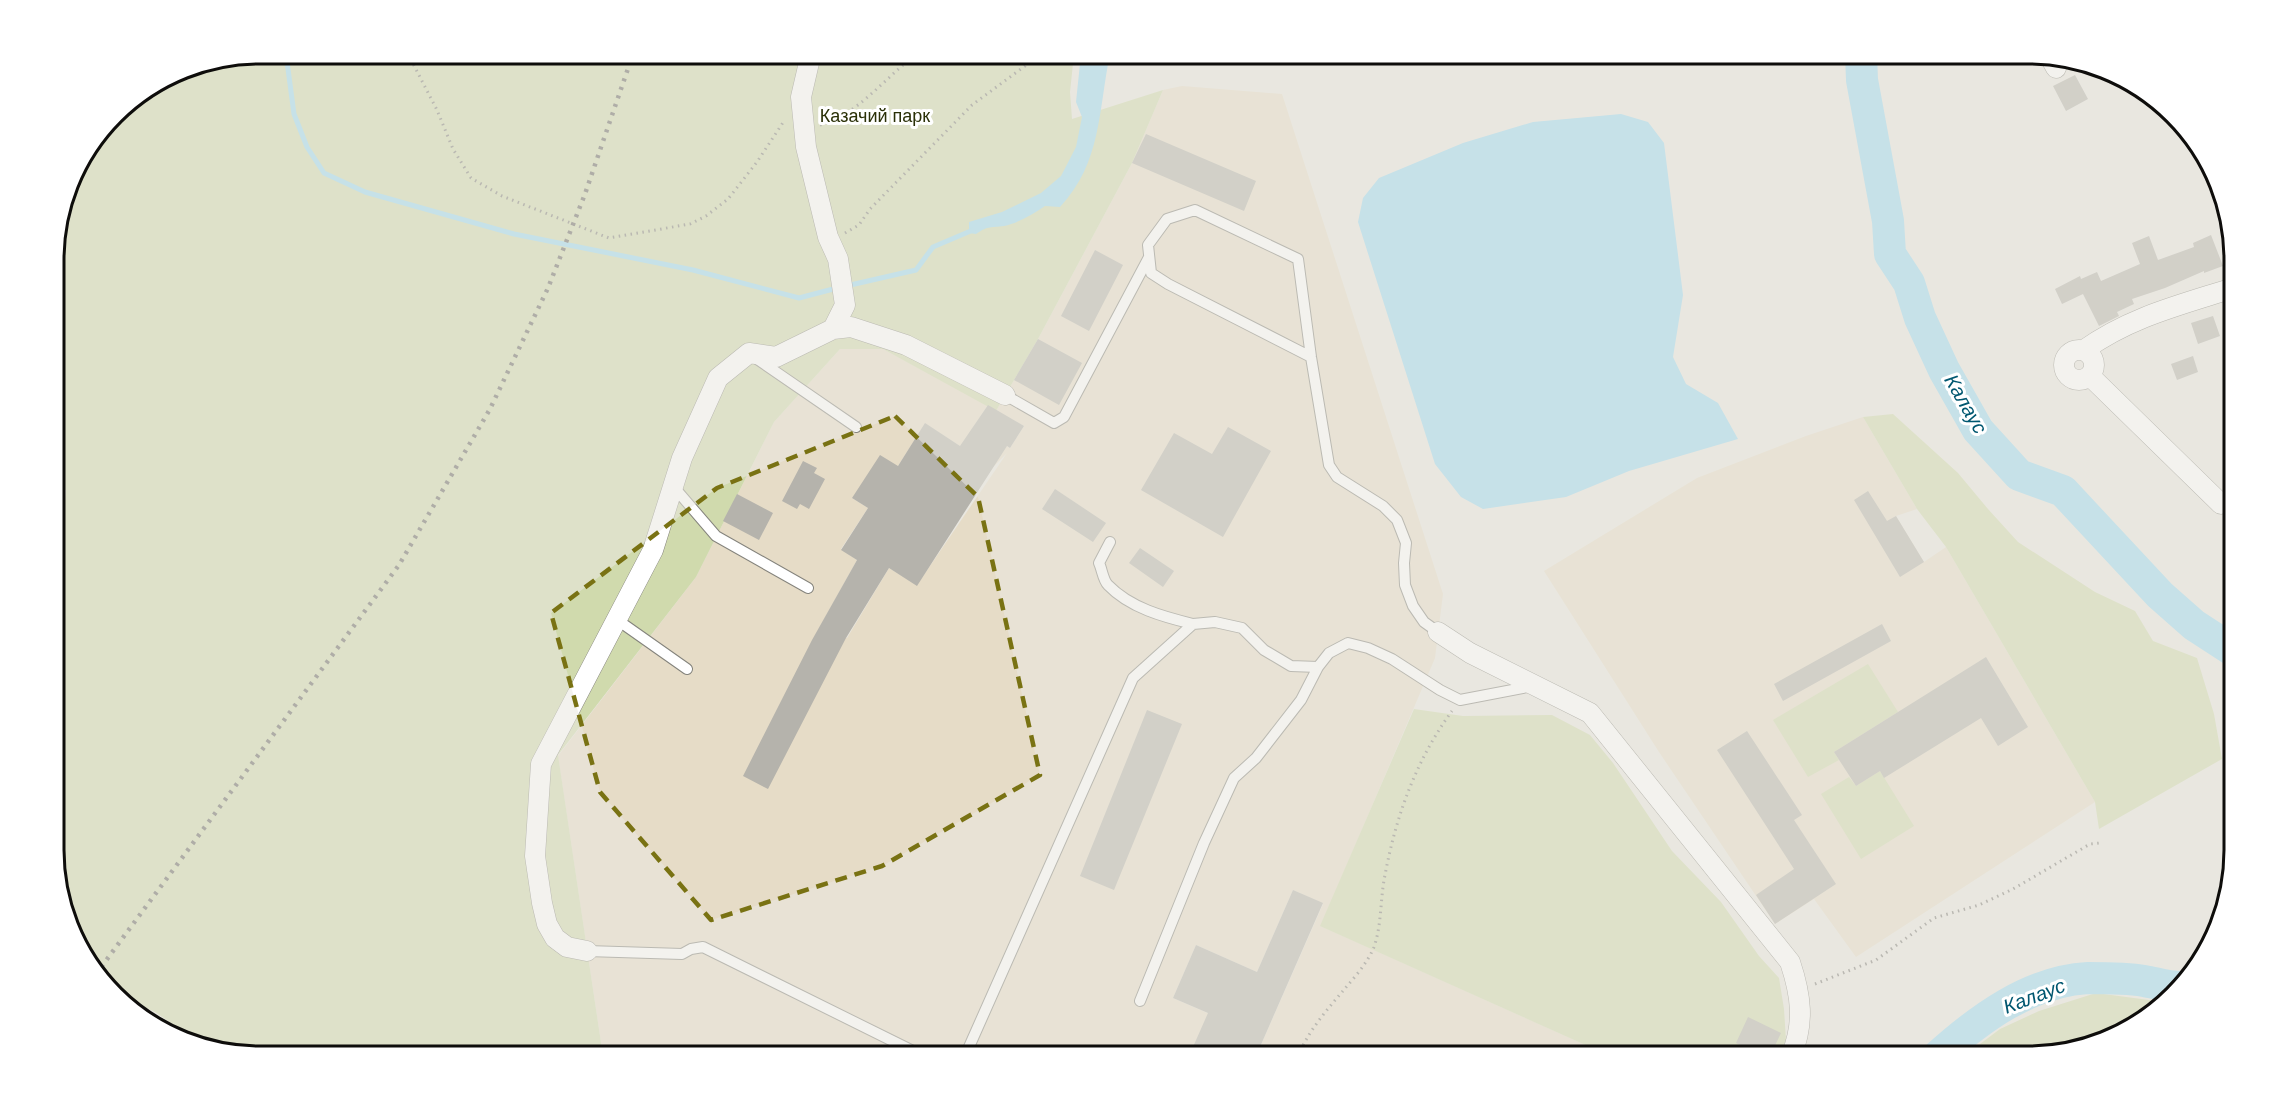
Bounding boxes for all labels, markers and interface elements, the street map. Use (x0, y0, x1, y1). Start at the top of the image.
park label: Казачий парк (820, 106, 930, 126)
water label: Калаус (1940, 371, 1992, 437)
water label: Калаус (2000, 974, 2068, 1018)

